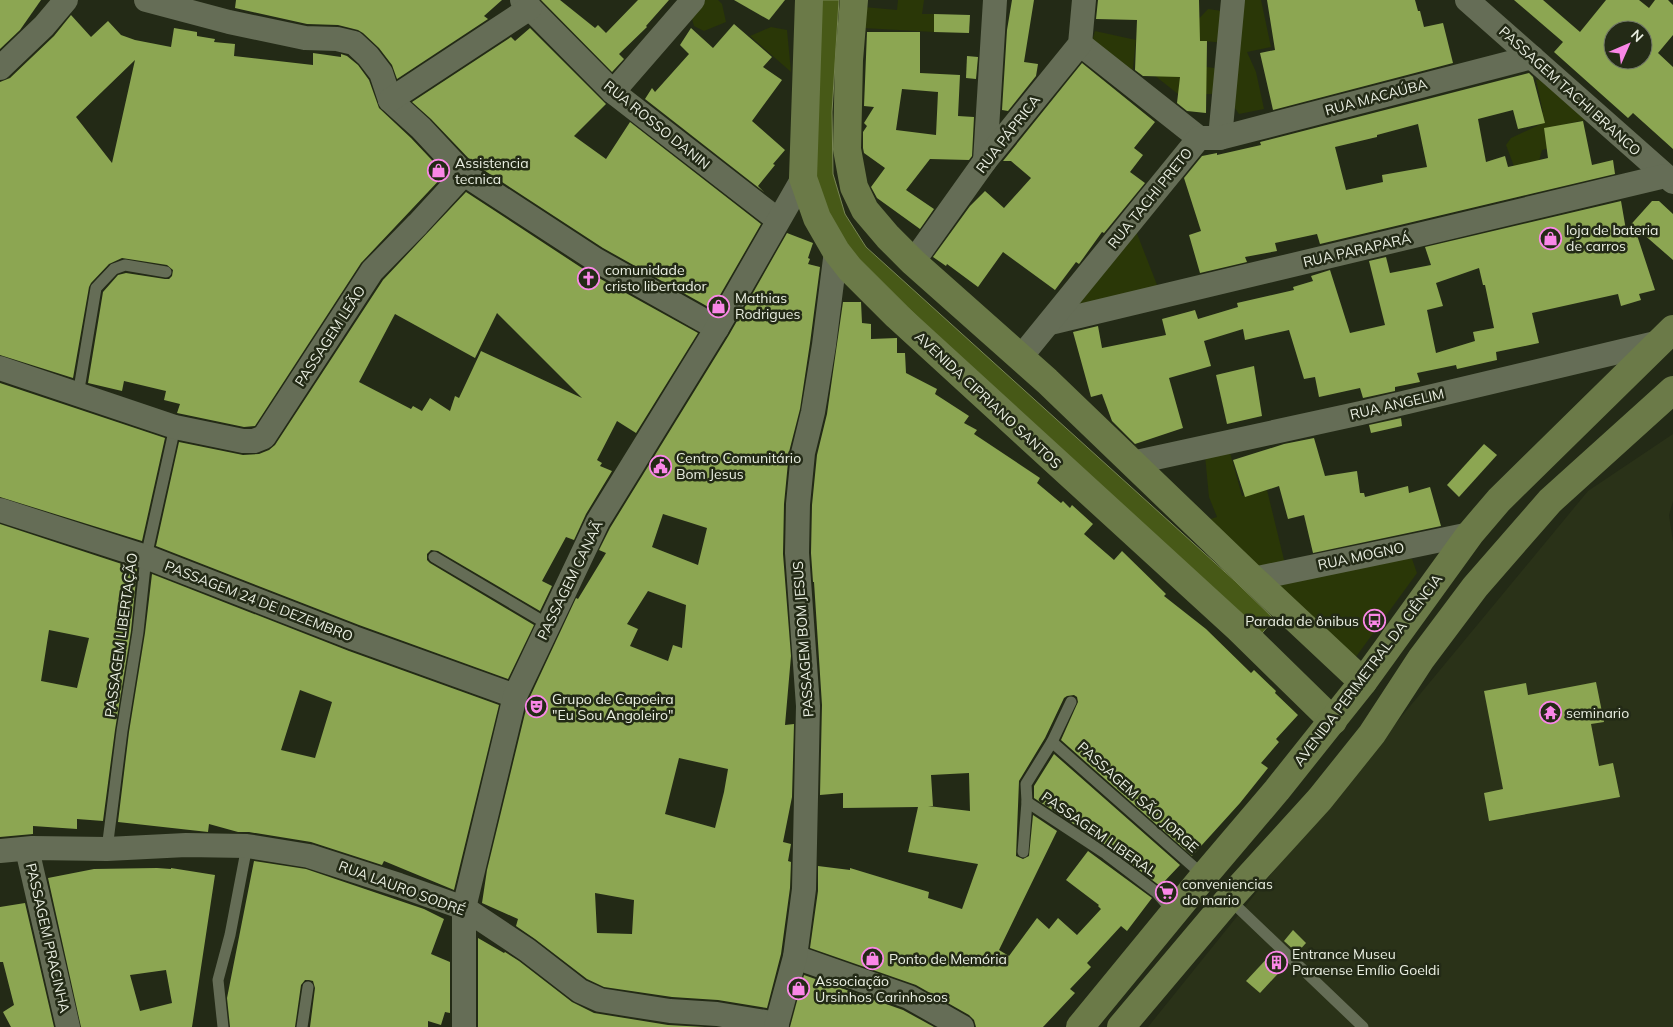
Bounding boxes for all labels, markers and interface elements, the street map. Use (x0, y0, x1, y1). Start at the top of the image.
north arrow (1603, 20, 1653, 70)
street label: PASSAGEM TACHI BRANCO (1496, 23, 1644, 159)
street label: RUA MACAÚBA (1323, 74, 1430, 119)
street label: RUA ROSSO DANIN (600, 77, 714, 173)
street label: RUA PÁPRICA (972, 91, 1045, 177)
street label: RUA TACHI PRETO (1104, 144, 1196, 252)
place label: Assistencia tecnica (455, 154, 529, 188)
shop icon: Assistencia tecnica (427, 159, 451, 183)
place label: loja de bateria de carros (1566, 221, 1658, 255)
shop icon: loja de bateria de carros (1538, 226, 1562, 250)
street label: RUA PARAPARÁ (1301, 229, 1413, 271)
place label: comunidade cristo libertador (605, 261, 708, 295)
church icon: comunidade cristo libertador (577, 266, 601, 290)
street label: PASSAGEM LEÃO (291, 282, 369, 390)
place label: Mathias Rodrigues (735, 289, 800, 323)
shop icon: Mathias Rodrigues (707, 294, 731, 318)
street label: AVENIDA CIPRIANO SANTOS (911, 327, 1065, 473)
street label: RUA ANGELIM (1348, 384, 1446, 424)
place label: Centro Comunitário Bom Jesus (676, 449, 801, 483)
public building icon: Centro Comunitário Bom Jesus (648, 454, 672, 478)
street label: PASSAGEM CANAÃ (533, 517, 607, 643)
street label: RUA MOGNO (1316, 538, 1406, 574)
street label: PASSAGEM LIBERTAÇÃO (101, 551, 141, 719)
street label: PASSAGEM 24 DE DEZEMBRO (162, 557, 356, 645)
street label: PASSAGEM BOM JESUS (789, 560, 817, 718)
street label: AVENIDA PERIMETRAL DA CIÊNCIA (1290, 570, 1447, 770)
bus stop icon: Parada de ônibus (1363, 609, 1387, 633)
place label: Parada de ônibus (1245, 612, 1359, 630)
place label: Grupo de Capoeira "Eu Sou Angoleiro" (552, 690, 674, 724)
theatre icon: Grupo de Capoeira "Eu Sou Angoleiro" (524, 695, 548, 719)
temple icon: seminario (1538, 701, 1562, 725)
place label: seminario (1566, 704, 1629, 722)
street label: PASSAGEM SÃO JORGE (1074, 738, 1202, 856)
street label: PASSAGEM LIBERAL (1038, 787, 1160, 881)
street label: RUA LAURO SODRÉ (336, 857, 468, 919)
street label: PASSAGEM PRACINHA (22, 861, 74, 1015)
place label: conveniencias do mario (1182, 875, 1273, 909)
supermarket icon: conveniencias do mario (1154, 880, 1178, 904)
place label: Entrance Museu Paraense Emílio Goeldi (1292, 945, 1440, 979)
shop icon: Ponto de Memória (861, 947, 885, 971)
place label: Ponto de Memória (889, 950, 1007, 968)
building icon: Entrance Museu Paraense Emílio Goeldi (1264, 950, 1288, 974)
place label: Associação Ursinhos Carinhosos (815, 972, 948, 1006)
shop icon: Associação Ursinhos Carinhosos (787, 977, 811, 1001)

